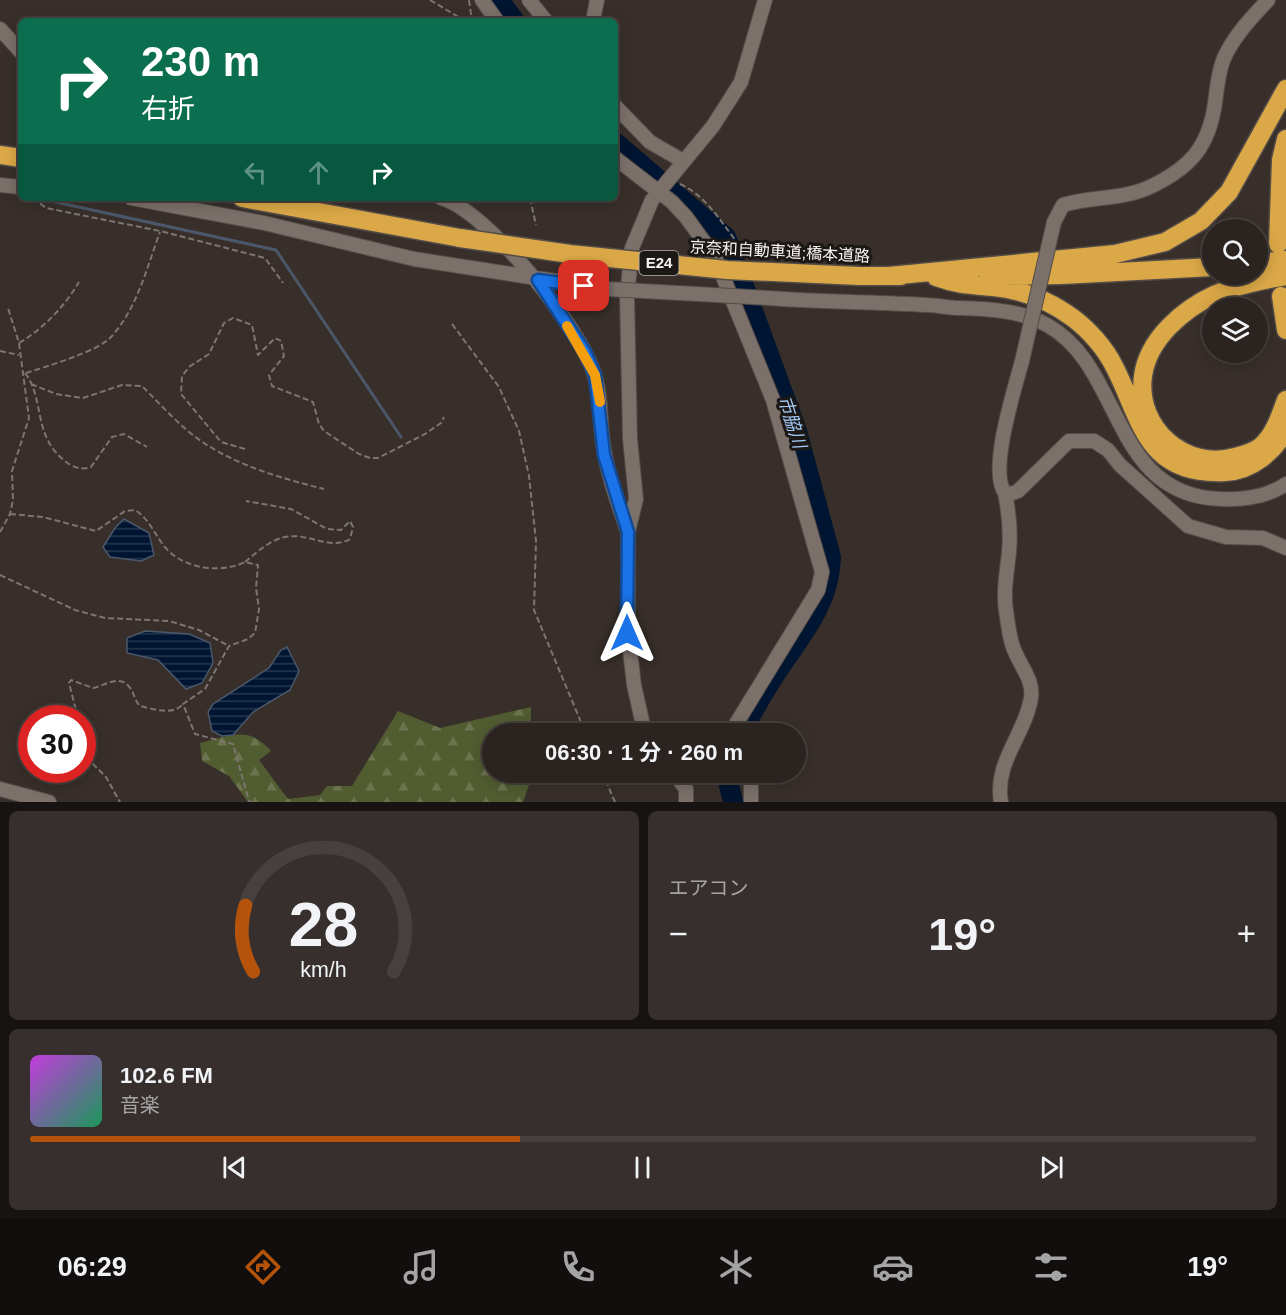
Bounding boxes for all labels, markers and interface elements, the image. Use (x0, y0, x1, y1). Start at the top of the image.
text: 230 m (141, 38, 260, 85)
icon: right (42, 42, 120, 120)
text: 右折 (141, 94, 195, 124)
icon: left (239, 156, 272, 189)
icon: ahead (302, 156, 335, 189)
icon: right (365, 156, 398, 189)
map controls (1202, 219, 1268, 363)
button: search (1202, 219, 1268, 285)
street label: 京奈和自動車道;橋本道路 (689, 238, 871, 265)
road number: E24 (640, 251, 678, 275)
pin (558, 260, 609, 311)
icon: arrive (567, 269, 600, 302)
button: layers (1202, 297, 1268, 363)
water label: 市脇川 (774, 393, 810, 453)
position arrow (595, 601, 659, 665)
speed limit sign: 30 (18, 705, 96, 783)
text: 06:30 · 1 分 · 260 m (545, 740, 743, 765)
text: エアコン (669, 877, 749, 899)
text: 28 (289, 890, 358, 959)
text: 19° (928, 909, 996, 960)
text: − (669, 915, 688, 952)
text: + (1237, 915, 1256, 952)
text: km/h (301, 959, 347, 983)
text: 102.6 FM (120, 1063, 213, 1088)
text: 音楽 (120, 1094, 160, 1116)
icon: previous (218, 1151, 251, 1184)
icon: pause (626, 1151, 659, 1184)
icon: next (1035, 1151, 1068, 1184)
icon: directions (242, 1246, 284, 1288)
icon: music (400, 1246, 442, 1288)
icon: phone (557, 1246, 599, 1288)
icon: climate (715, 1246, 757, 1288)
icon: car (872, 1246, 914, 1288)
icon: filters (1030, 1246, 1072, 1288)
text: 06:29 (58, 1252, 127, 1282)
text: 19° (1187, 1252, 1228, 1282)

